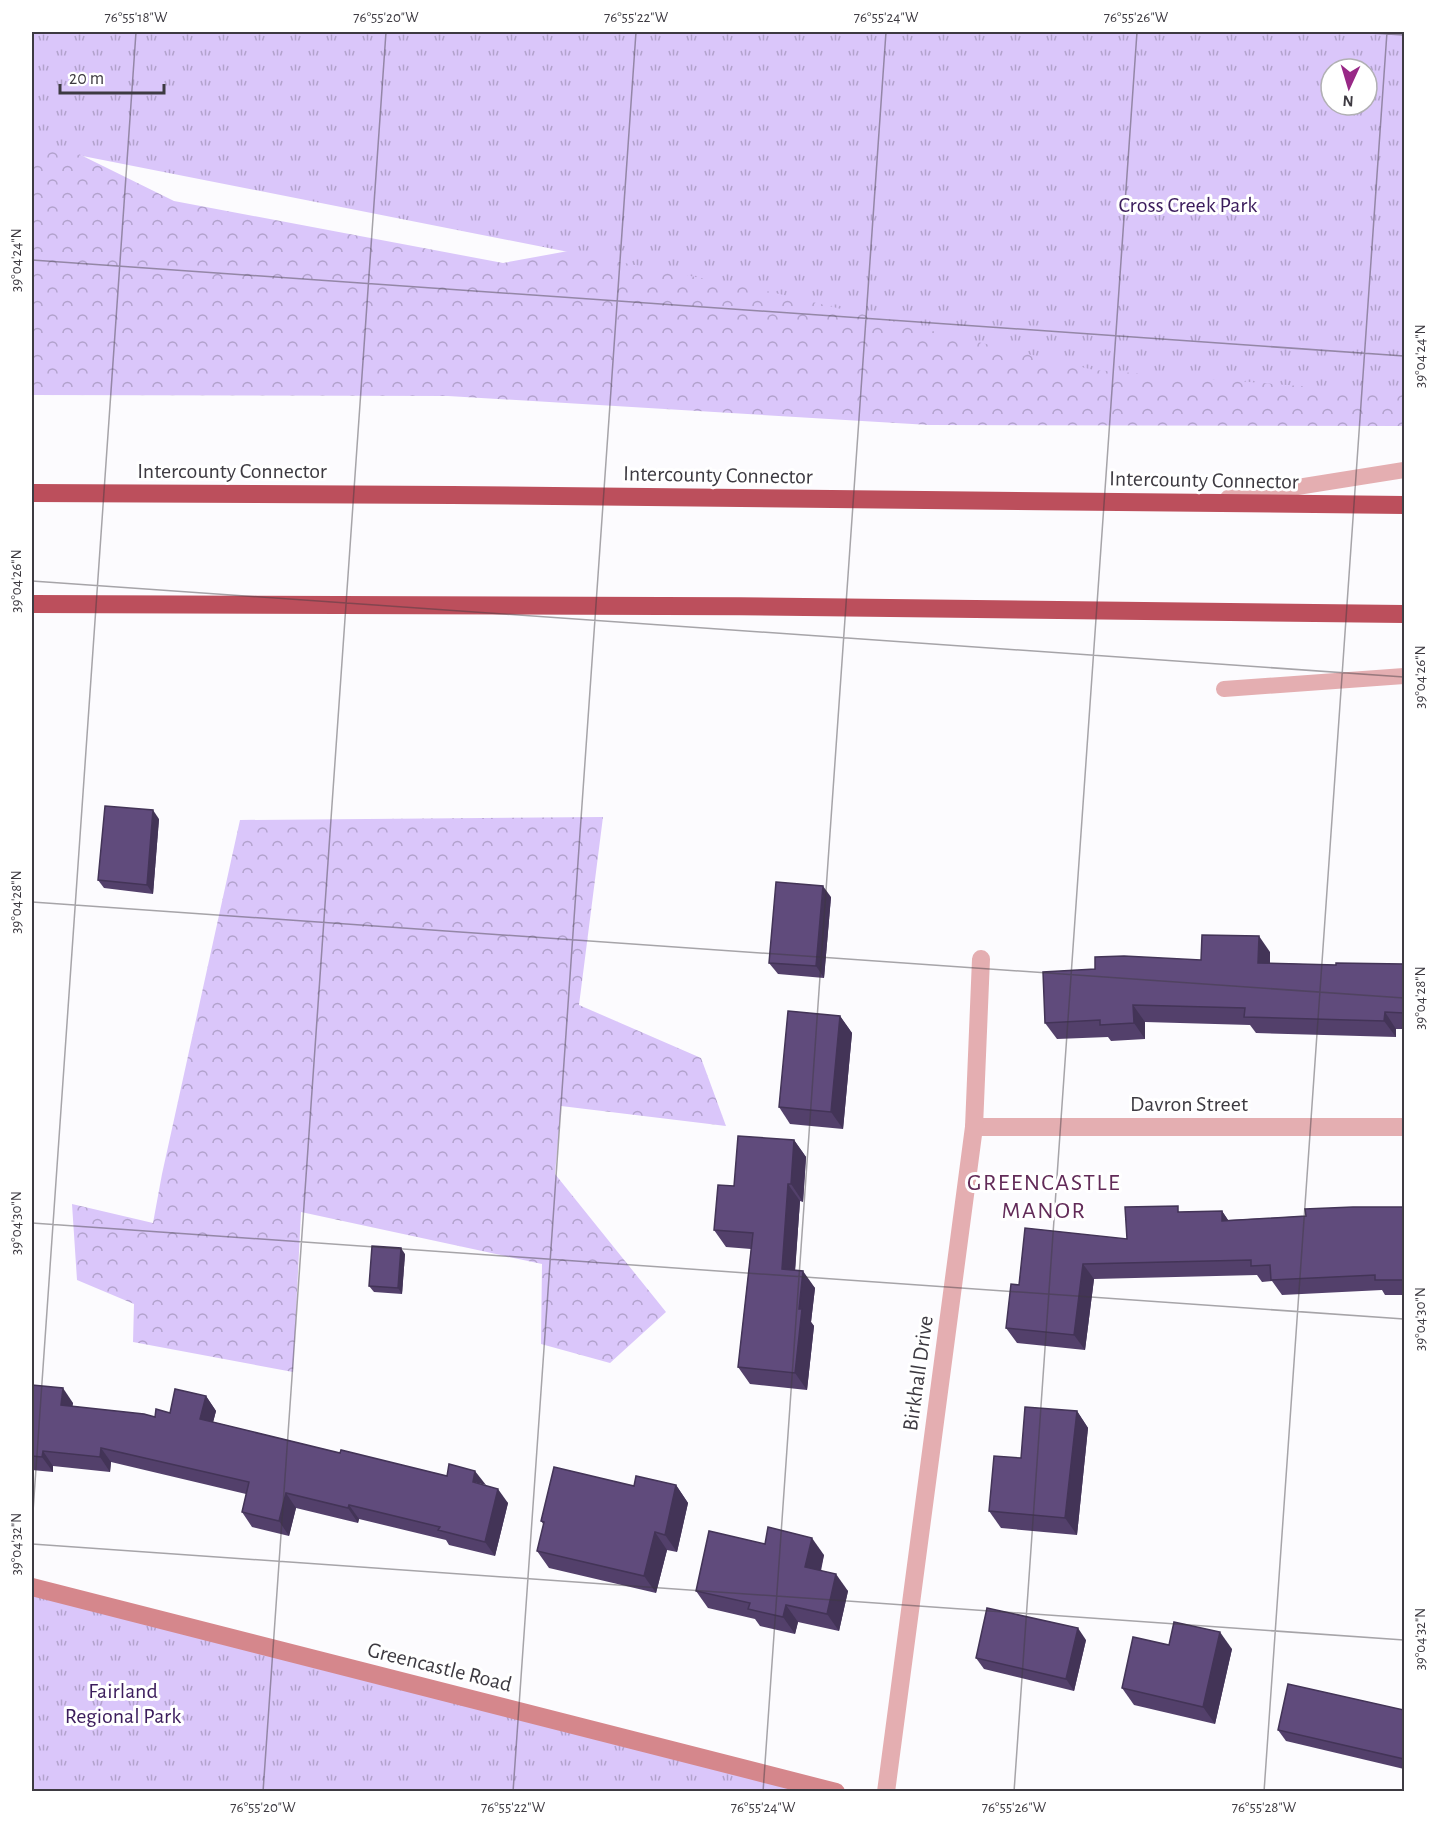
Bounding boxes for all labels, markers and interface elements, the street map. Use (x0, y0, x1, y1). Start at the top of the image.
text: 76°55'18"W (105, 10, 168, 25)
text: 76°55'20"W (353, 10, 419, 25)
text: 76°55'22"W (604, 10, 669, 25)
text: 76°55'24"W (854, 10, 919, 25)
text: 76°55'26"W (1104, 10, 1169, 25)
scale bar (60, 57, 164, 95)
north arrow (1319, 57, 1379, 117)
text: 20 m (69, 70, 104, 88)
text: N (1342, 93, 1354, 109)
park label: Cross Creek Park (1119, 194, 1257, 216)
text: 39°04'24"N (9, 228, 24, 292)
text: 39°04'24"N (1413, 324, 1428, 388)
street label: Intercounty Connector (137, 460, 327, 482)
street label: Intercounty Connector (623, 462, 813, 488)
street label: Intercounty Connector (1109, 467, 1299, 493)
text: 39°04'26"N (9, 549, 24, 613)
text: 39°04'26"N (1413, 645, 1428, 709)
text: 39°04'28"N (9, 870, 24, 934)
text: 39°04'28"N (1413, 966, 1428, 1030)
street label: Davron Street (1130, 1093, 1248, 1115)
district label: GREENCASTLE MANOR (967, 1171, 1121, 1223)
text: 39°04'30"N (9, 1191, 24, 1255)
text: 39°04'30"N (1413, 1287, 1428, 1351)
street label: Birkhall Drive (899, 1314, 937, 1432)
text: 39°04'32"N (9, 1513, 24, 1575)
text: 39°04'32"N (1413, 1608, 1428, 1670)
street label: Greencastle Road (365, 1638, 514, 1696)
park label: Fairland Regional Park (65, 1680, 181, 1727)
text: 76°55'20"W (230, 1800, 296, 1815)
text: 76°55'22"W (481, 1800, 546, 1815)
text: 76°55'24"W (731, 1800, 796, 1815)
text: 76°55'26"W (982, 1800, 1047, 1815)
text: 76°55'28"W (1232, 1800, 1297, 1815)

